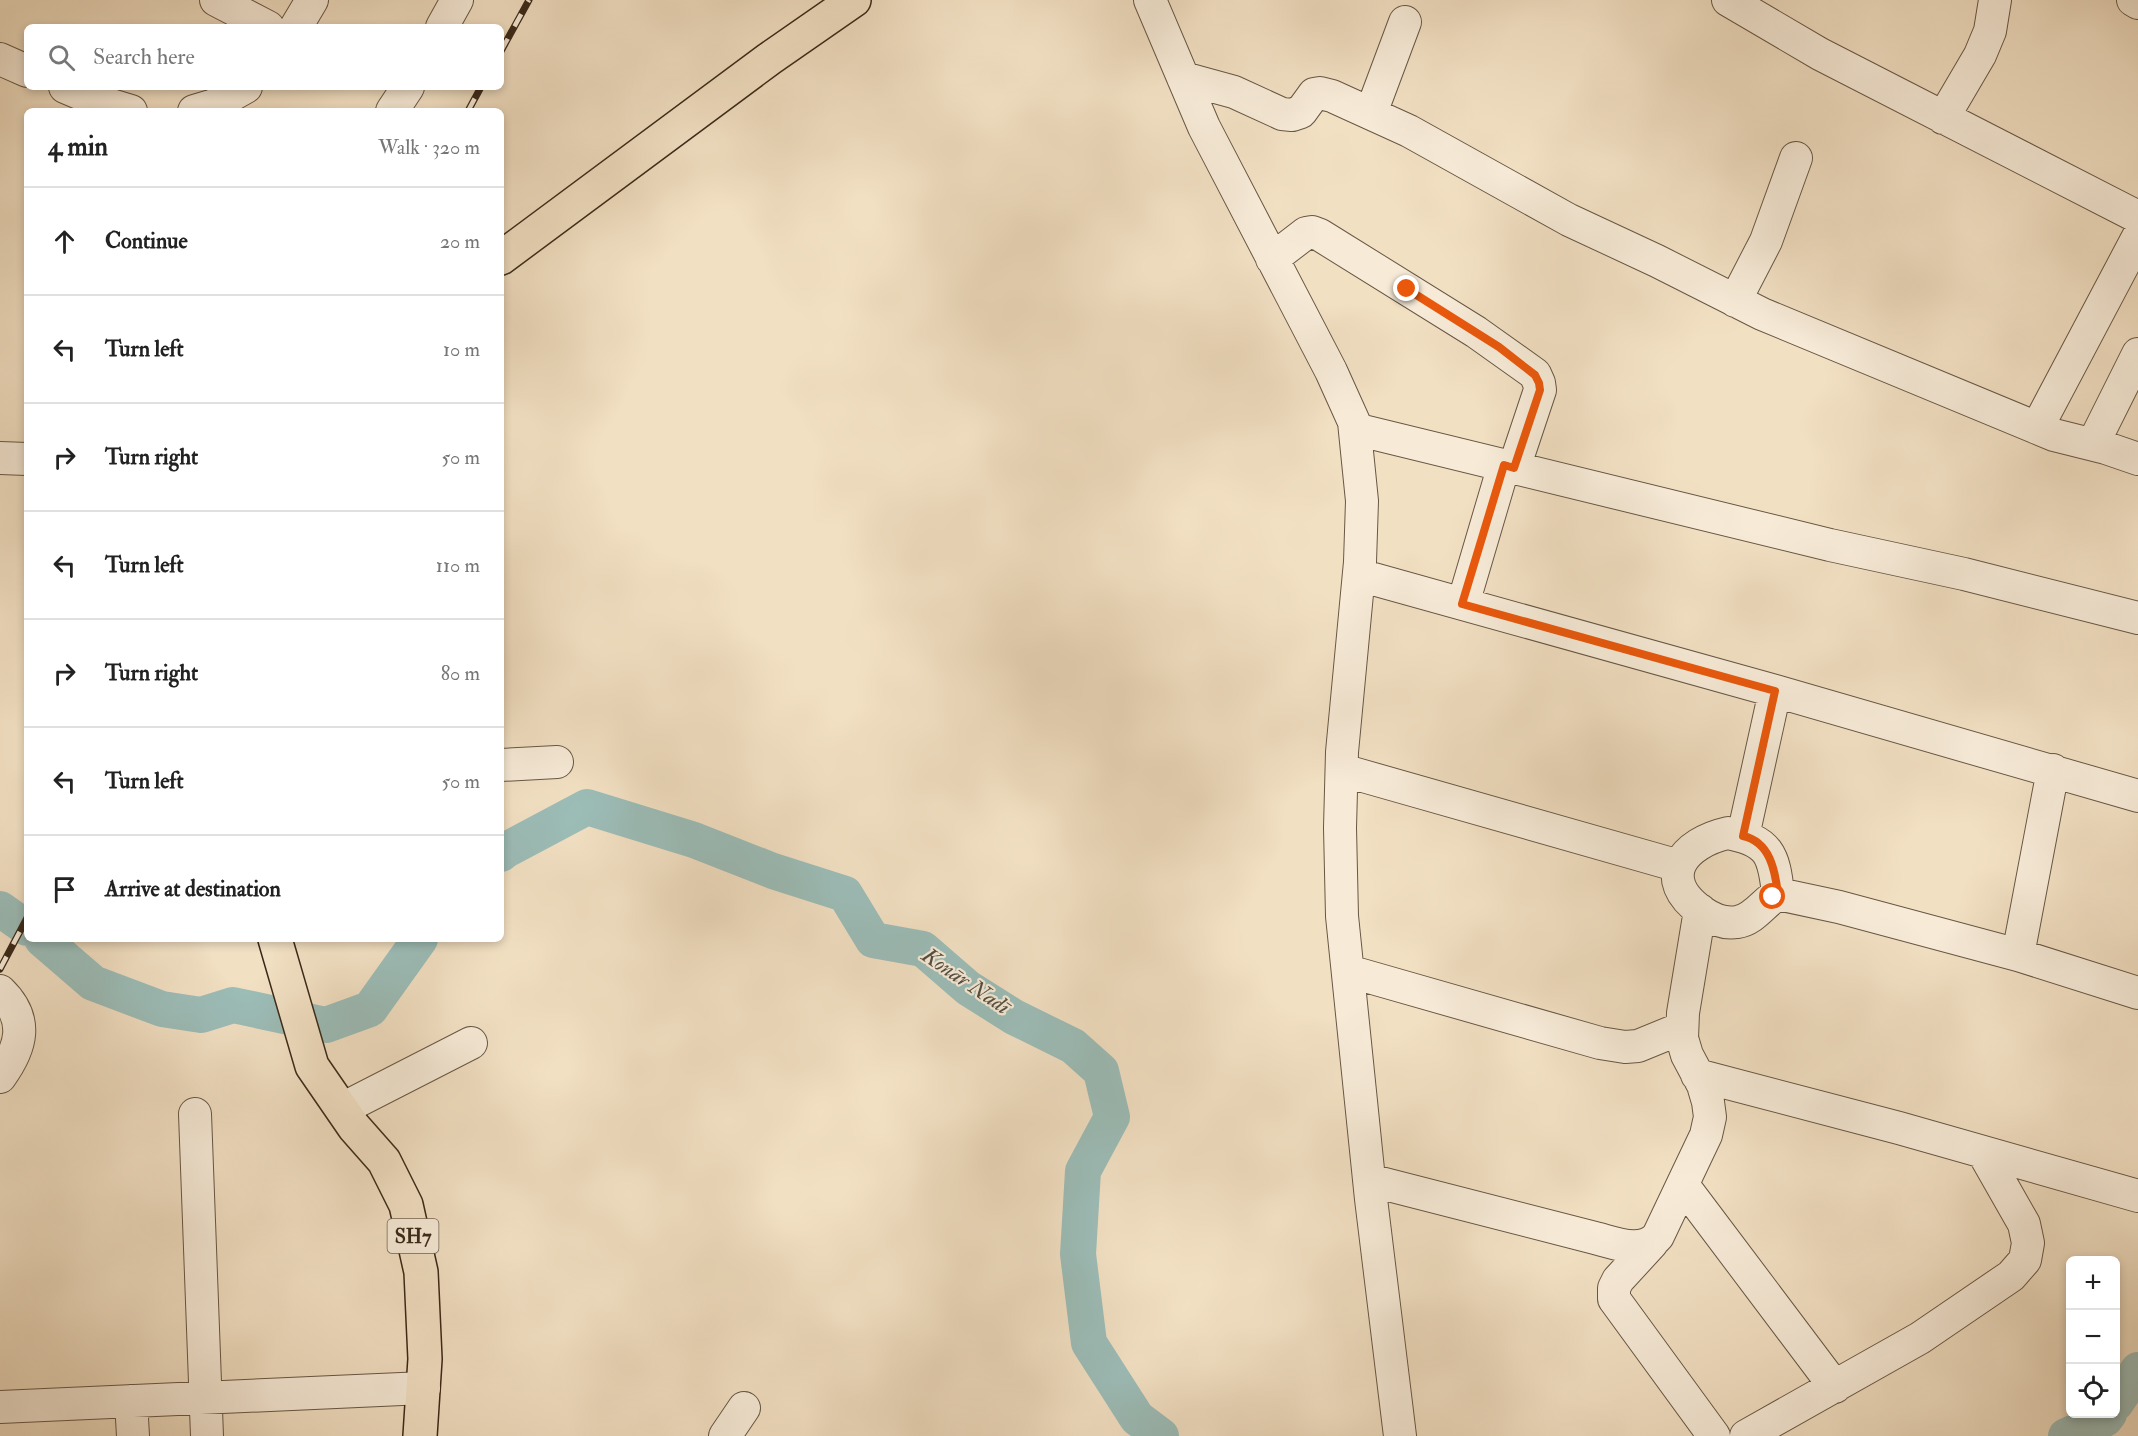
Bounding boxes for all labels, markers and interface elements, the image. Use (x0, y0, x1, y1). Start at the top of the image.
search box (24, 24, 504, 90)
icon: search (45, 41, 78, 74)
text: Search here (93, 43, 195, 71)
text: 4 min (48, 131, 108, 163)
text: Walk · 320 m (378, 135, 480, 160)
icon: ahead (48, 225, 81, 258)
text: Continue (105, 227, 188, 255)
text: 20 m (440, 229, 480, 254)
route end (1393, 275, 1419, 301)
icon: left (48, 333, 81, 366)
text: Turn left (105, 335, 184, 363)
text: 10 m (443, 337, 480, 362)
icon: right (48, 441, 81, 474)
text: Turn right (105, 443, 198, 471)
text: 50 m (441, 445, 480, 470)
icon: left (48, 549, 81, 582)
text: Turn left (105, 551, 184, 579)
text: 110 m (436, 553, 480, 578)
icon: right (48, 657, 81, 690)
text: Turn right (105, 659, 198, 687)
text: 80 m (441, 661, 480, 686)
icon: left (48, 765, 81, 798)
text: Turn left (105, 767, 184, 795)
text: 50 m (441, 769, 480, 794)
icon: arrive (48, 873, 81, 906)
text: Arrive at destination (105, 875, 281, 903)
route start (1759, 883, 1785, 909)
water label: Konār Nadī (916, 941, 1017, 1022)
road number: SH7 (388, 1219, 438, 1253)
map controls (2066, 1256, 2120, 1418)
button: + (2066, 1256, 2120, 1310)
button: − (2066, 1310, 2120, 1364)
button: locate (2066, 1364, 2120, 1418)

